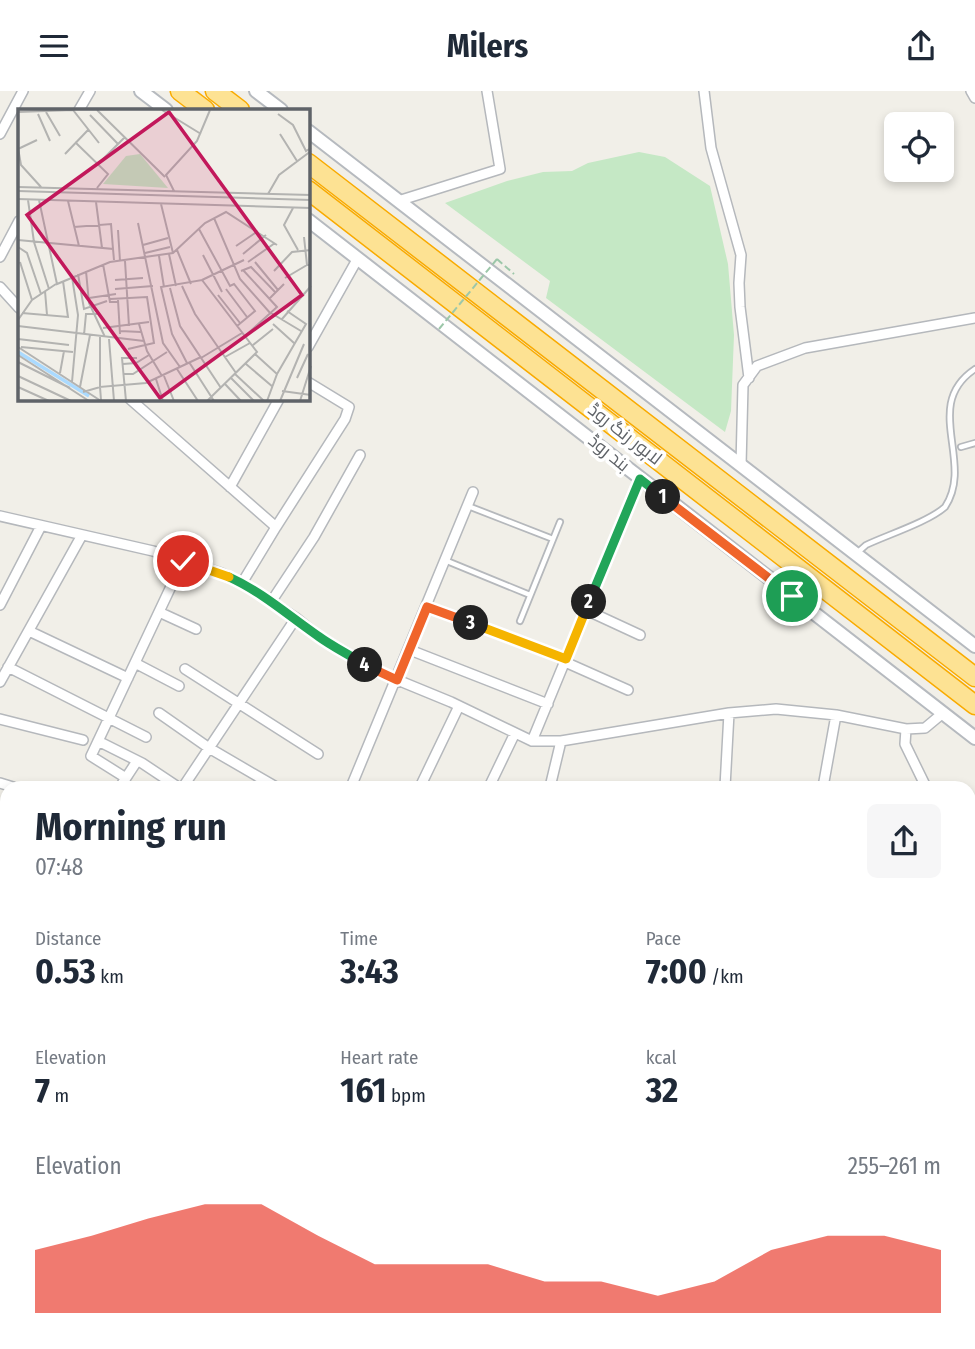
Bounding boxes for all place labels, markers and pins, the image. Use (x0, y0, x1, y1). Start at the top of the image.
pin: 1 (646, 479, 680, 515)
pin (153, 531, 213, 591)
pin (762, 566, 822, 626)
pin: 2 (572, 585, 606, 619)
pin: 3 (454, 605, 489, 641)
pin: 4 (348, 647, 382, 683)

